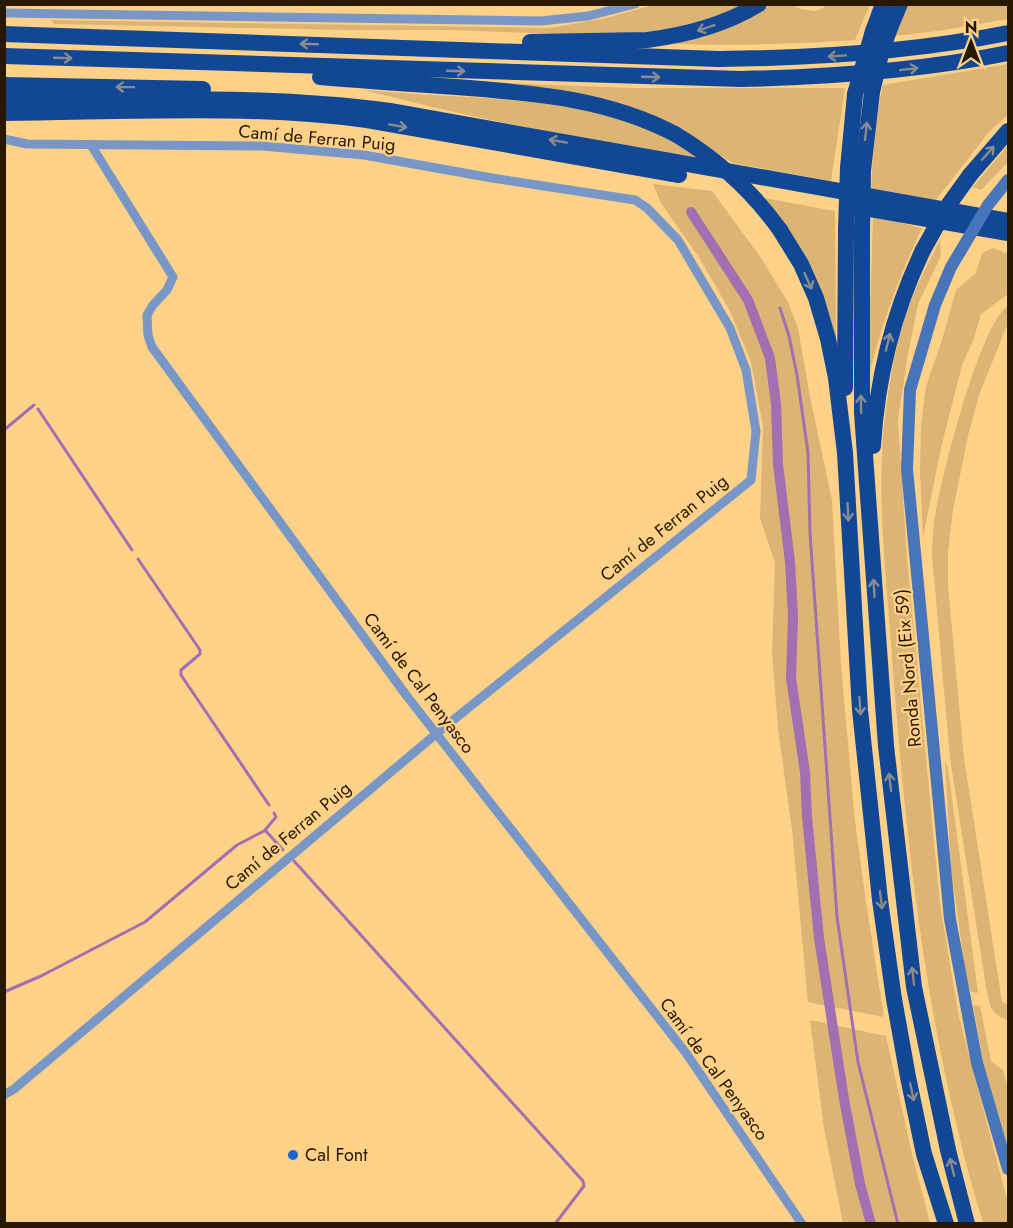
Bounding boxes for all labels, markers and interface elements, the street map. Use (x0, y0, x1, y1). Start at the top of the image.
north arrow (941, 12, 1001, 72)
text: N (965, 16, 977, 39)
one-way arrow (697, 23, 716, 34)
one-way arrow (300, 39, 320, 50)
one-way arrow (828, 50, 848, 61)
one-way arrow (52, 52, 72, 64)
one-way arrow (898, 64, 918, 75)
one-way arrow (446, 65, 466, 77)
one-way arrow (641, 72, 661, 83)
one-way arrow (115, 81, 135, 92)
street label: Camí de Ferran Puig (237, 118, 397, 158)
one-way arrow (388, 121, 407, 132)
one-way arrow (861, 121, 872, 141)
one-way arrow (549, 135, 568, 146)
one-way arrow (982, 145, 995, 161)
one-way arrow (803, 272, 815, 290)
one-way arrow (883, 333, 894, 352)
one-way arrow (856, 394, 867, 414)
street label: Camí de Ferran Puig (595, 468, 733, 588)
one-way arrow (843, 501, 854, 521)
one-way arrow (869, 579, 880, 598)
street label: Ronda Nord (Eix 59) (888, 588, 928, 748)
street label: Camí de Cal Penyasco (357, 607, 481, 759)
one-way arrow (855, 696, 866, 716)
one-way arrow (884, 773, 895, 793)
street label: Camí de Ferran Puig (219, 775, 357, 897)
one-way arrow (875, 890, 886, 909)
one-way arrow (907, 967, 918, 986)
street label: Camí de Cal Penyasco (653, 992, 775, 1146)
one-way arrow (907, 1082, 918, 1102)
place label: Cal Font (305, 1142, 368, 1168)
marker: Cal Font (286, 1148, 300, 1162)
one-way arrow (946, 1158, 958, 1177)

